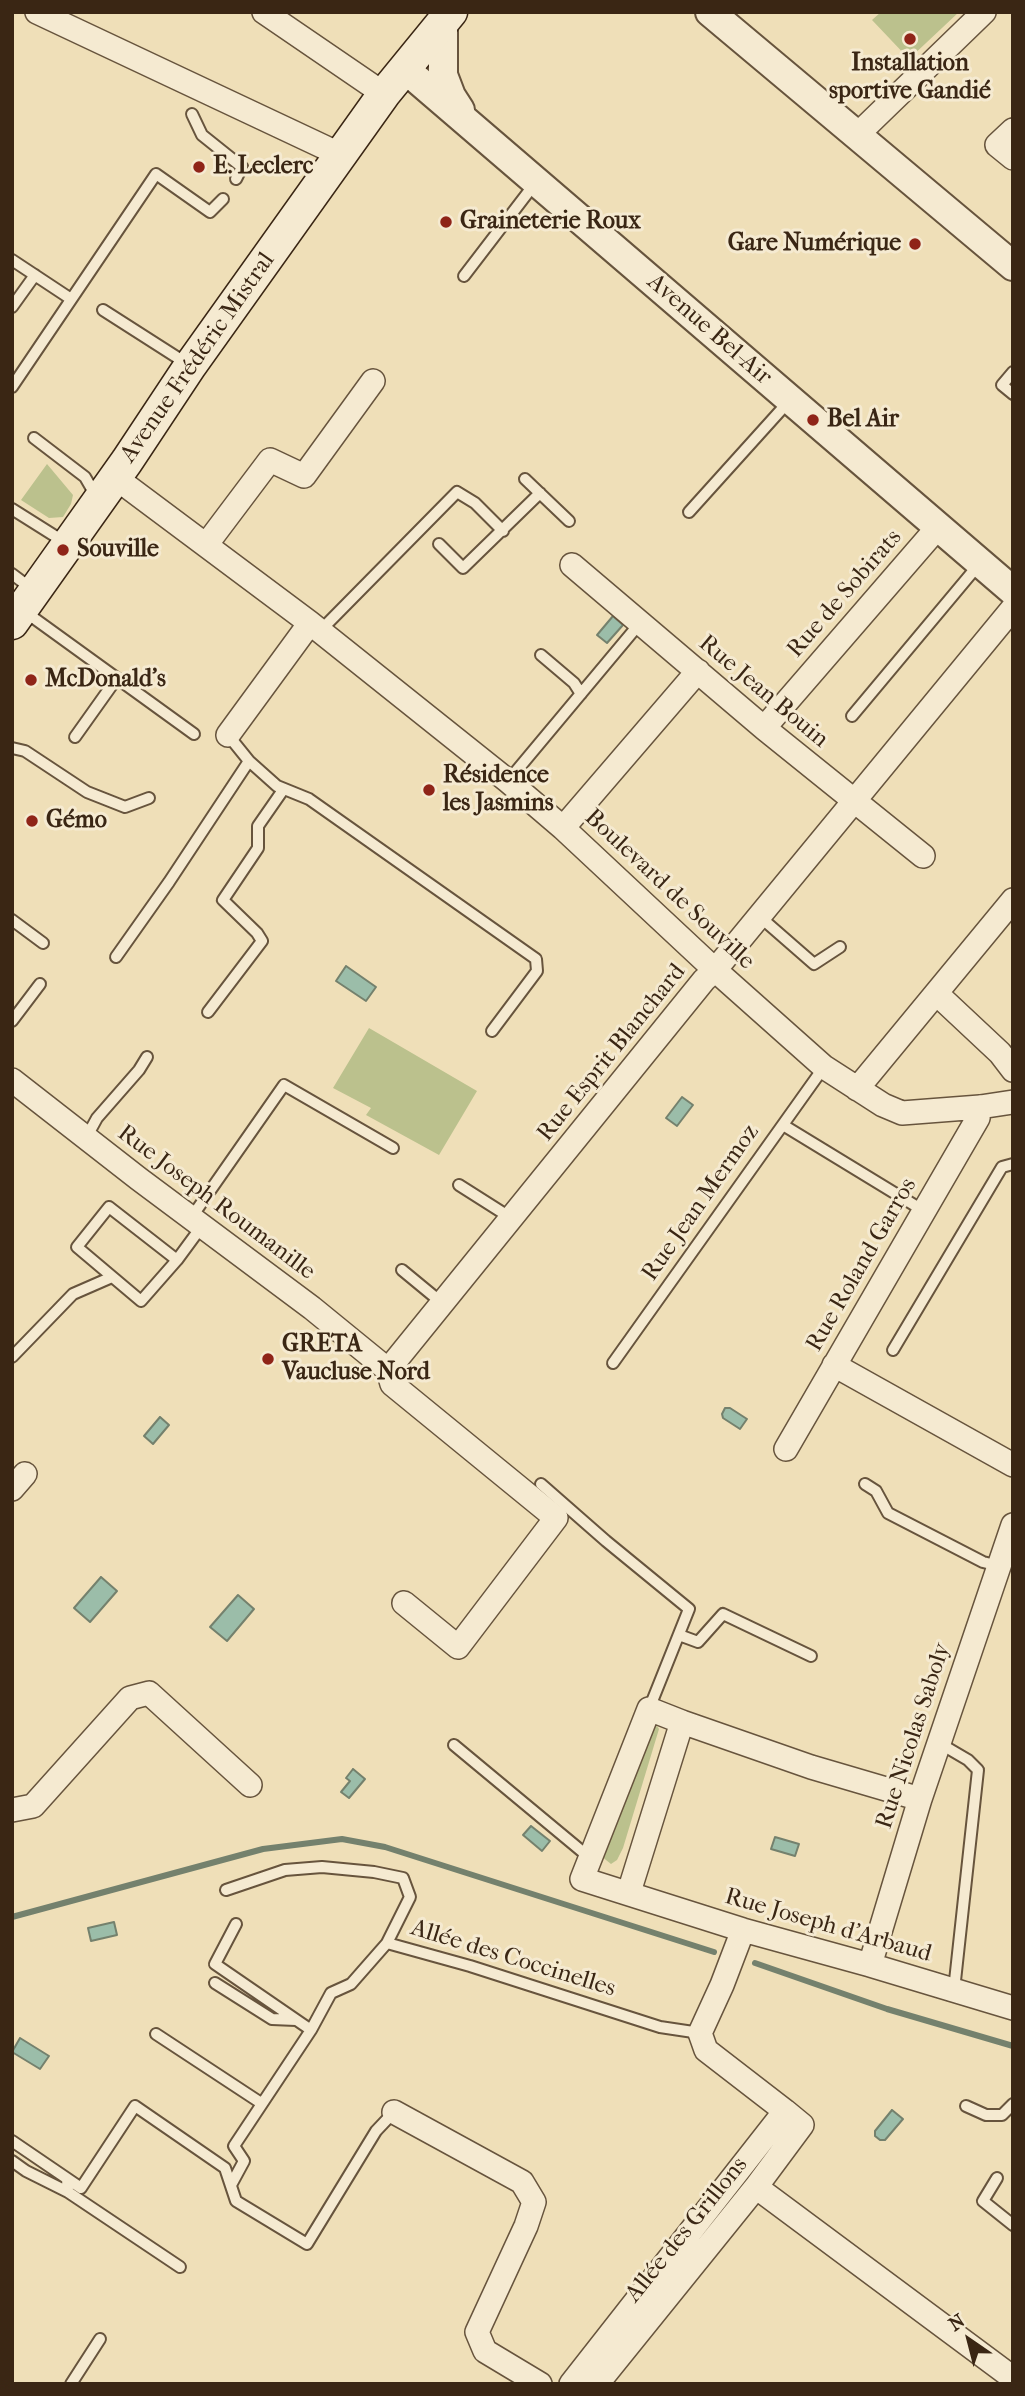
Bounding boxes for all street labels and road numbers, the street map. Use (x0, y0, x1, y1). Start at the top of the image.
street label: Avenue Frédéric Mistral (115, 247, 281, 469)
street label: Avenue Bel-Air (641, 268, 777, 392)
street label: Rue de Sobirats (782, 524, 908, 664)
street label: Rue Jean Bouin (692, 629, 834, 755)
street label: Boulevard de Souville (578, 804, 760, 976)
street label: Rue Esprit Blanchard (532, 958, 692, 1148)
street label: Rue Joseph Roumanille (111, 1119, 321, 1287)
street label: Rue Jean Mermoz (636, 1119, 766, 1287)
street label: Rue Roland Garros (801, 1173, 923, 1357)
street label: Rue Nicolas Saboly (870, 1639, 958, 1833)
street label: Rue Joseph d'Arbaud (721, 1883, 935, 1969)
street label: Allée des Coccinelles (407, 1914, 619, 2004)
street label: Allée des Grillons (620, 2152, 754, 2308)

